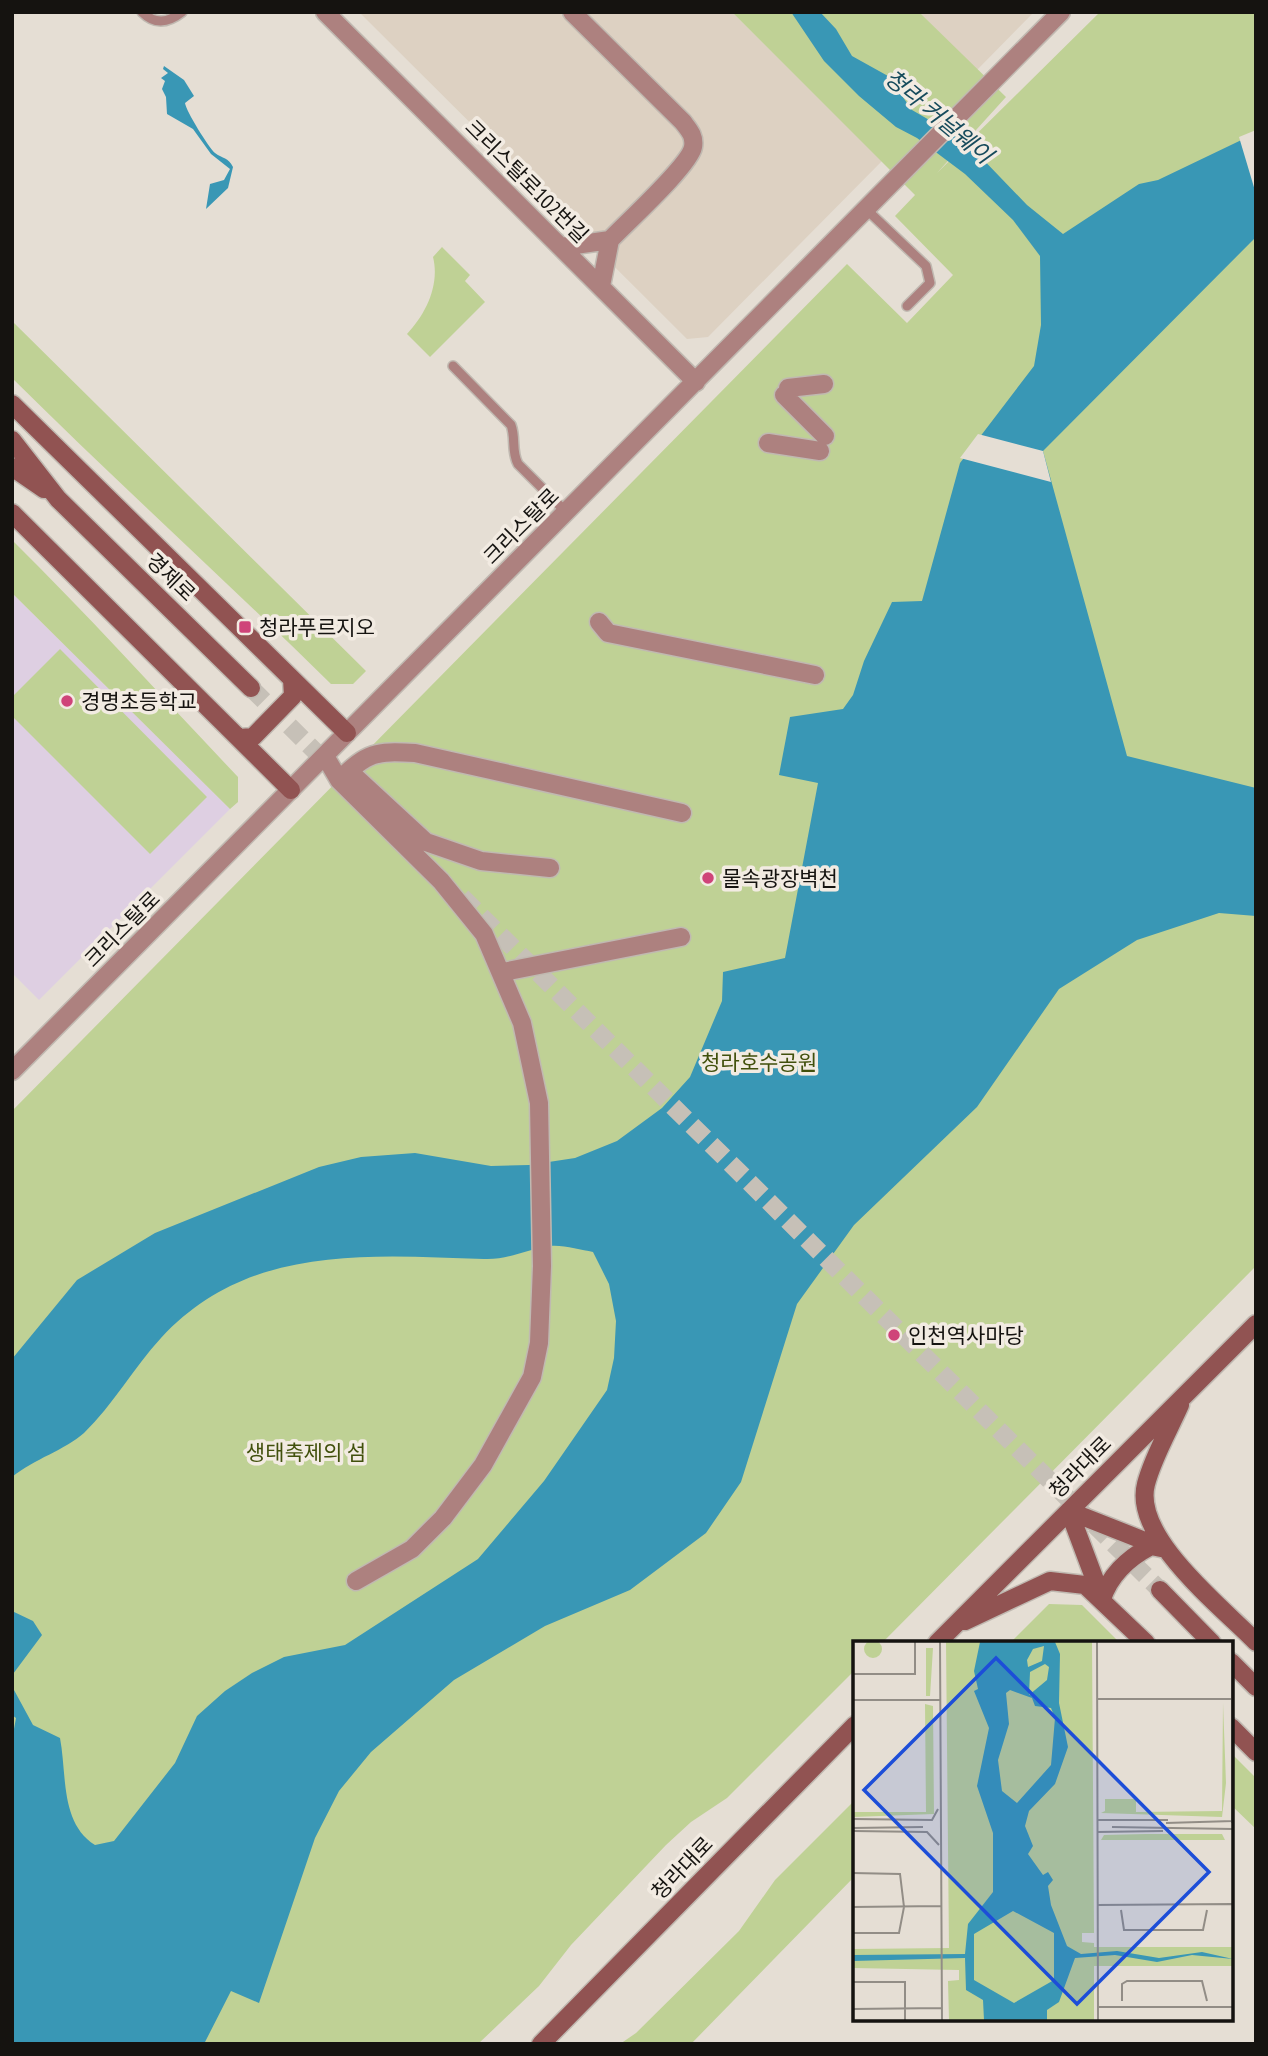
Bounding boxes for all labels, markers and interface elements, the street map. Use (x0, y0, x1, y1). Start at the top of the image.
water label: 청라 커널웨이 (879, 63, 1000, 171)
street label: 크리스탈로102번길 (460, 114, 594, 248)
street label: 크리스탈로 (477, 482, 565, 570)
street label: 경제로 (141, 547, 201, 607)
place label: 청라푸르지오 (259, 614, 375, 641)
marker: 청라푸르지오 (237, 619, 253, 635)
place label: 경명초등학교 (81, 688, 197, 715)
marker: 경명초등학교 (59, 693, 75, 709)
place label: 물속광장벽천 (722, 865, 838, 892)
marker: 물속광장벽천 (700, 870, 716, 886)
street label: 크리스탈로 (78, 885, 166, 973)
park label: 청라호수공원 (701, 1049, 817, 1076)
place label: 인천역사마당 (908, 1322, 1024, 1349)
marker: 인천역사마당 (886, 1327, 902, 1343)
street label: 청라대로 (1043, 1430, 1117, 1504)
park label: 생태축제의 섬 (246, 1439, 366, 1466)
inset map (853, 1641, 1233, 2021)
street label: 청라대로 (645, 1831, 719, 1905)

